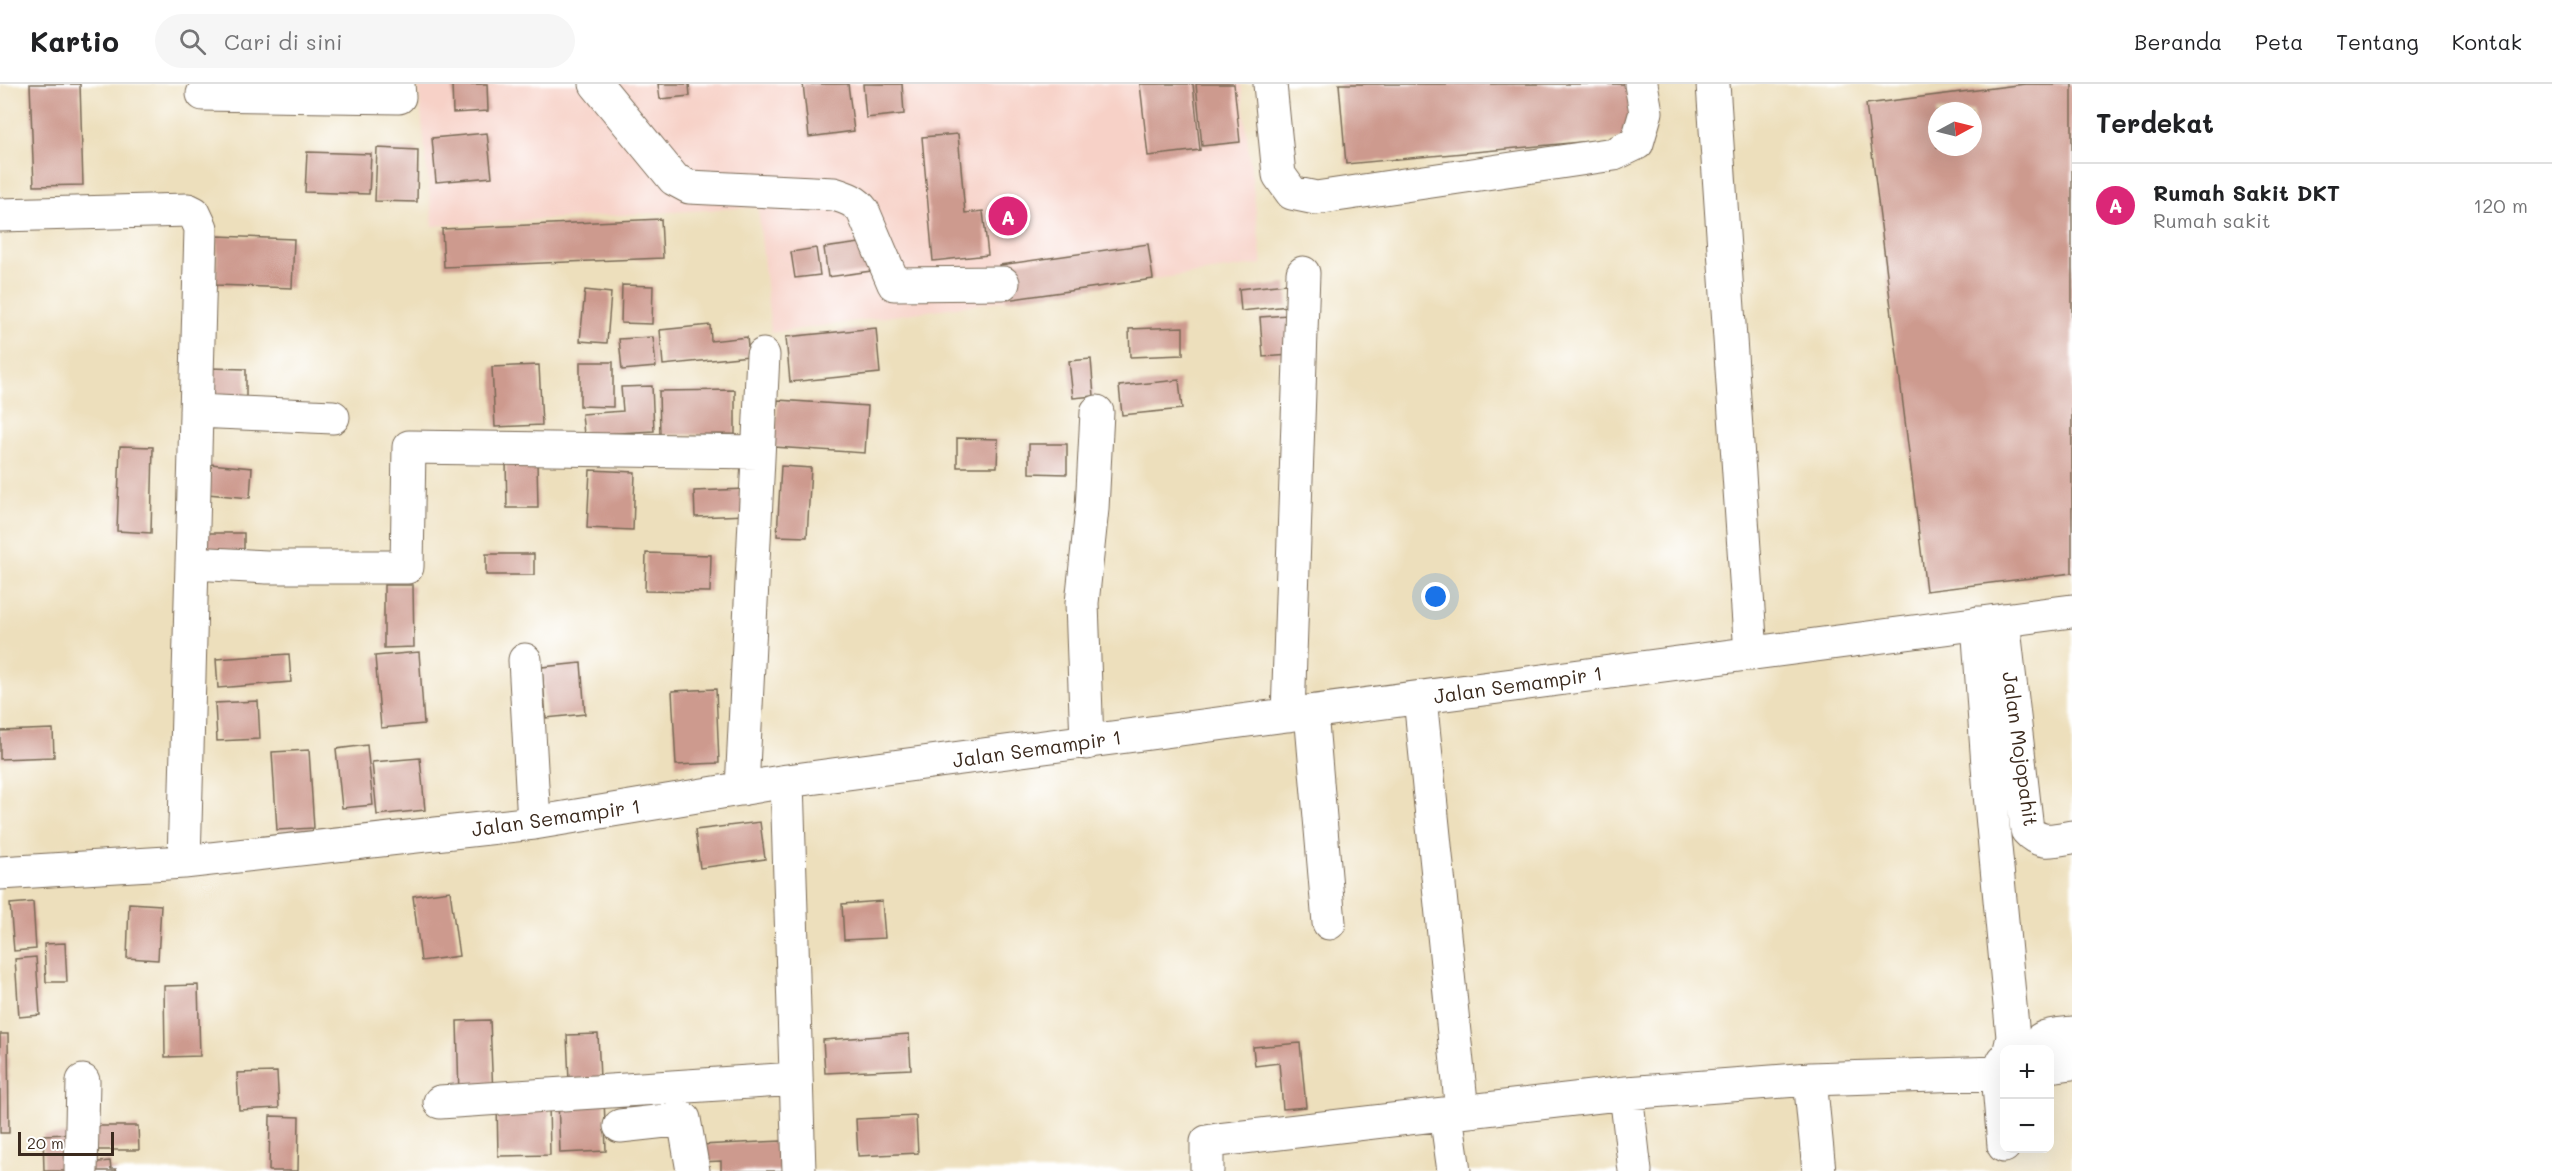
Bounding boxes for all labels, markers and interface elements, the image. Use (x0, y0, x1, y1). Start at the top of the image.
search box (155, 14, 575, 68)
text: Kartio (30, 23, 119, 59)
icon: search (176, 25, 209, 58)
text: Cari di sini (224, 27, 342, 56)
text: Beranda (2134, 28, 2222, 55)
text: Peta (2255, 28, 2303, 55)
text: Tentang (2336, 28, 2419, 55)
text: Kontak (2452, 28, 2522, 55)
north arrow (1928, 102, 1982, 156)
text: Terdekat (2096, 106, 2214, 140)
text: Rumah Sakit DKT (2153, 178, 2340, 207)
text: A (2109, 192, 2122, 218)
text: 120 m (2473, 192, 2528, 218)
pin: A (988, 194, 1028, 238)
text: Rumah sakit (2153, 207, 2271, 233)
your location (1421, 582, 1450, 611)
street label: Jalan Semampir 1 (1432, 659, 1604, 709)
street label: Jalan Mojopahit (1997, 670, 2045, 828)
street label: Jalan Semampir 1 (951, 723, 1123, 773)
street label: Jalan Semampir 1 (470, 792, 642, 842)
map controls (2000, 1045, 2054, 1153)
button: + (2000, 1045, 2054, 1099)
button: − (2000, 1099, 2054, 1153)
scale bar (18, 1129, 114, 1156)
text: 20 m (27, 1132, 64, 1153)

